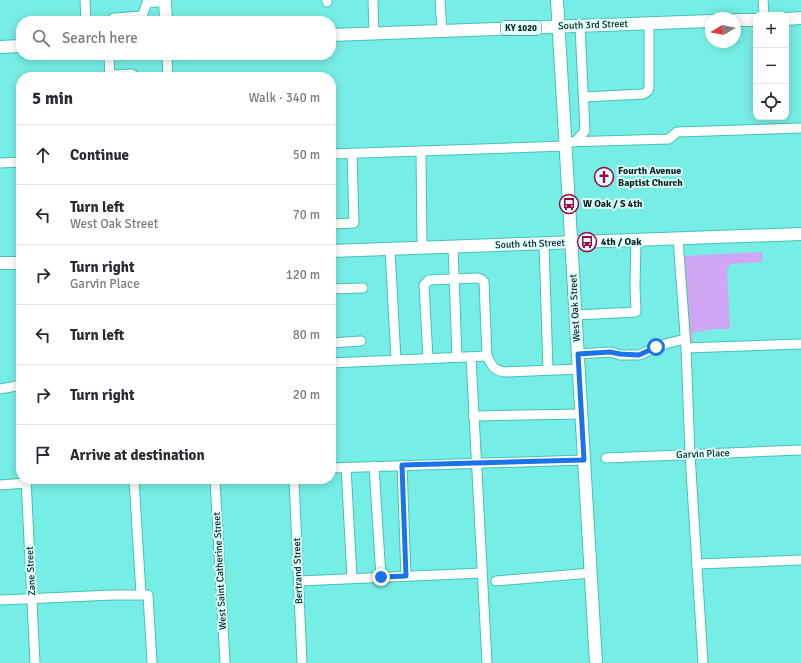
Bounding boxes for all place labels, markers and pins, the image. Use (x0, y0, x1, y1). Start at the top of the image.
place label: Fourth Avenue Baptist Church (618, 165, 683, 189)
church icon: Fourth Avenue Baptist Church (593, 166, 615, 188)
bus stop icon: W Oak / S 4th (558, 193, 580, 215)
place label: W Oak / S 4th (583, 198, 643, 210)
bus stop icon: 4th / Oak (576, 231, 598, 253)
place label: 4th / Oak (601, 236, 642, 248)

